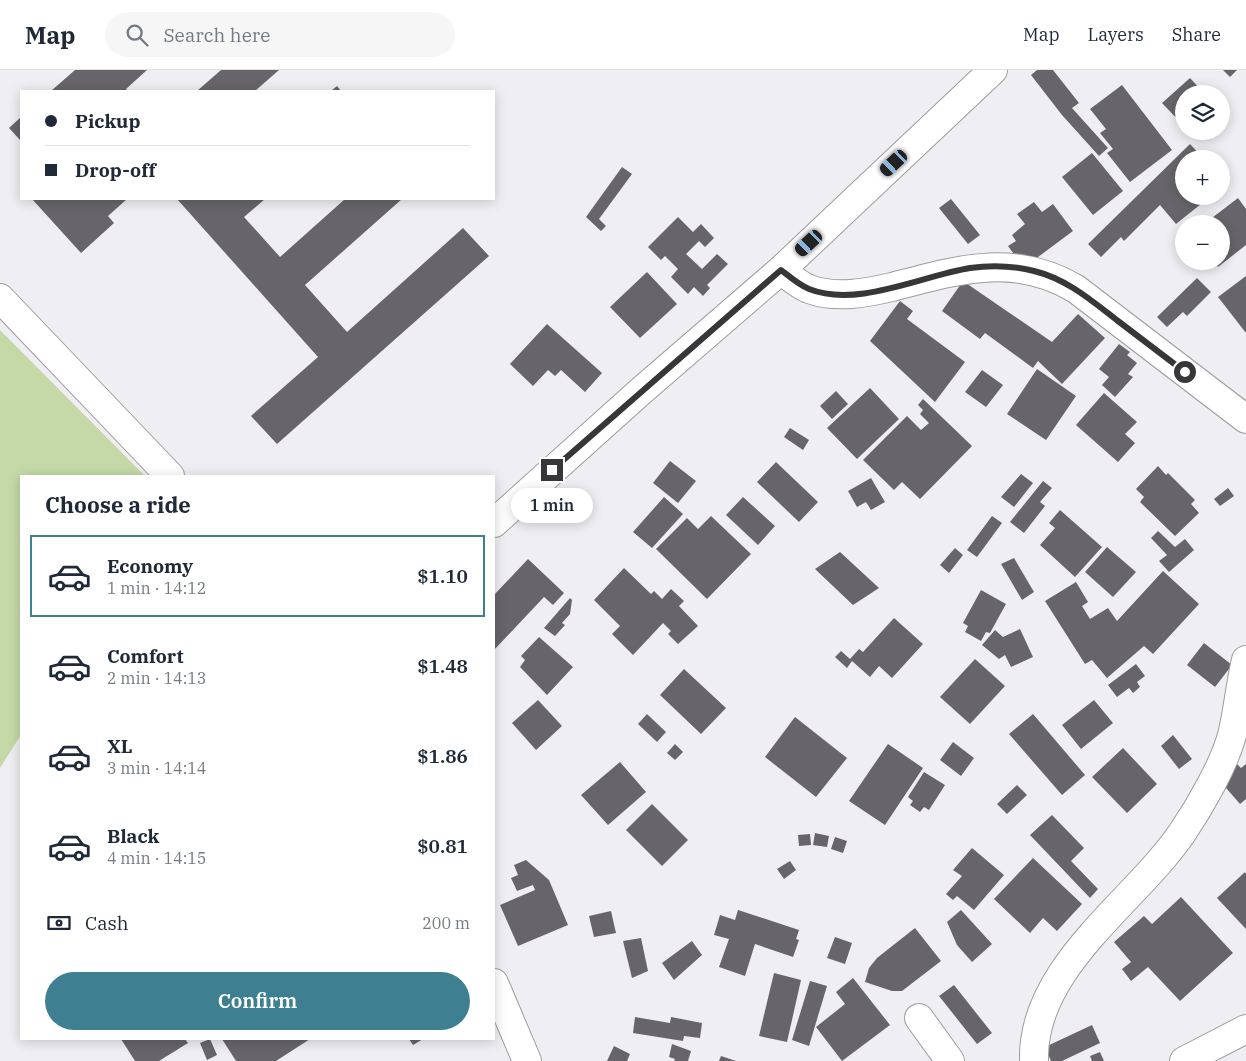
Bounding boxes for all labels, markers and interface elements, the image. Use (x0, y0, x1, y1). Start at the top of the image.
search box (105, 12, 455, 57)
text: Map (25, 19, 75, 51)
icon: search (123, 21, 151, 49)
text: Search here (163, 23, 270, 47)
text: Map (1023, 23, 1060, 46)
text: Layers (1088, 23, 1144, 46)
text: Share (1172, 23, 1221, 46)
map controls (1175, 85, 1230, 270)
button: layers (1175, 85, 1230, 140)
text: Pickup (75, 109, 140, 133)
car (877, 147, 910, 179)
button: + (1175, 150, 1230, 205)
text: Drop-off (75, 158, 156, 182)
button: − (1175, 215, 1230, 270)
car (792, 227, 825, 259)
route start (1174, 361, 1196, 383)
route end (541, 459, 563, 481)
callout: 1 min (511, 488, 593, 522)
text: Choose a ride (45, 490, 191, 519)
text: 1 min (530, 495, 574, 515)
icon: car (47, 554, 92, 599)
text: Economy (107, 554, 193, 578)
text: $1.10 (417, 564, 468, 588)
text: 1 min · 14:12 (107, 578, 206, 598)
icon: car (47, 644, 92, 689)
text: Comfort (107, 644, 184, 668)
text: $1.48 (417, 654, 468, 678)
text: 2 min · 14:13 (107, 668, 206, 688)
icon: car (47, 734, 92, 779)
text: XL (107, 734, 133, 758)
text: $1.86 (417, 744, 468, 768)
text: 3 min · 14:14 (107, 758, 206, 778)
icon: car (47, 824, 92, 869)
text: Black (107, 824, 159, 848)
text: $0.81 (417, 834, 468, 858)
text: 4 min · 14:15 (107, 848, 206, 868)
icon: cash (45, 909, 73, 937)
text: Cash (85, 911, 129, 935)
text: 200 m (422, 913, 470, 933)
button: Confirm (45, 972, 470, 1030)

